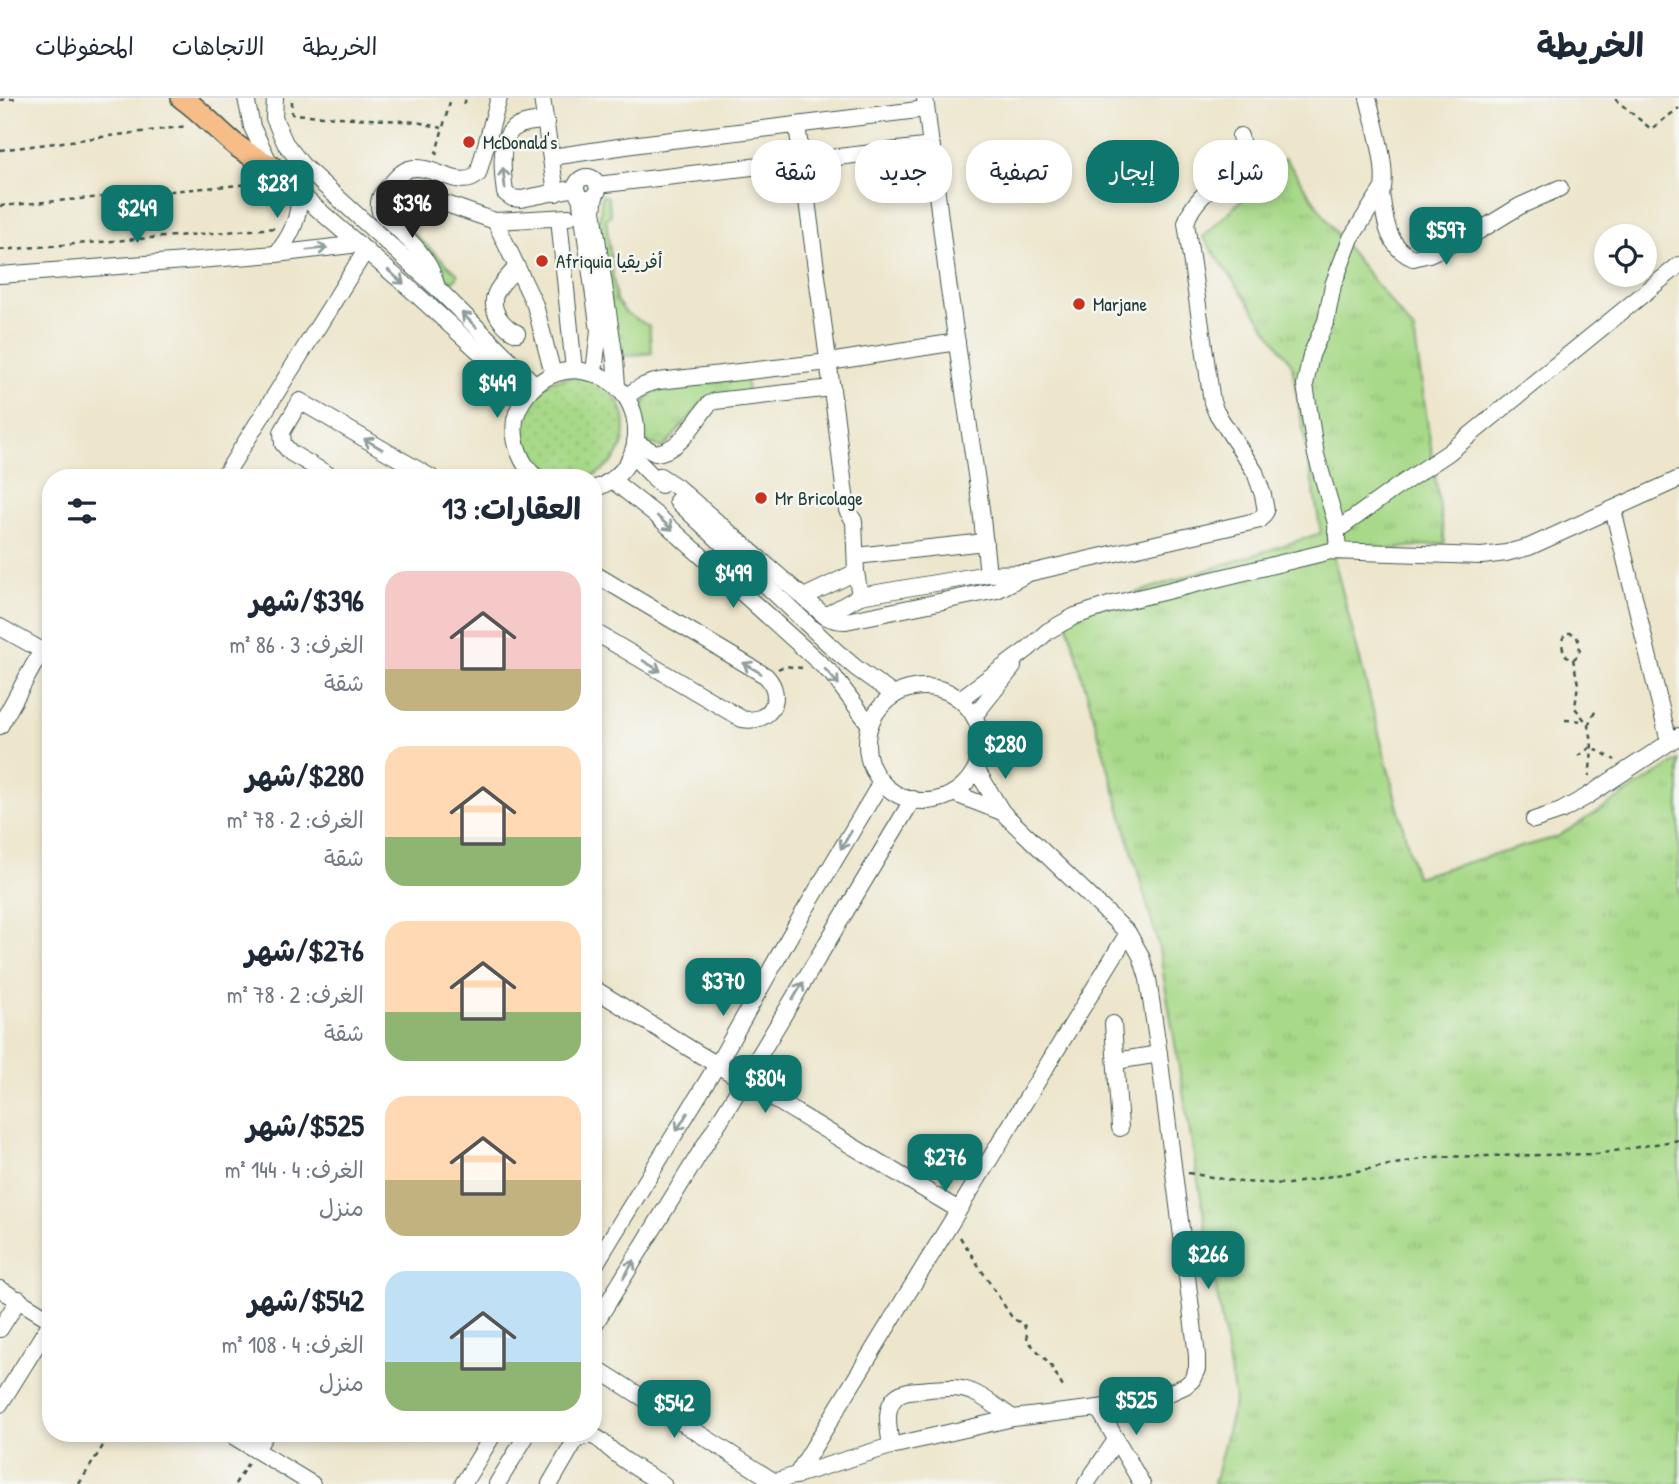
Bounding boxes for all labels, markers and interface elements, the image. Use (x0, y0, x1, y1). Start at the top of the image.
text: الخريطة (1537, 23, 1644, 67)
text: المحفوظات (35, 30, 134, 62)
text: الاتجاهات (172, 30, 265, 62)
text: الخريطة (303, 30, 377, 62)
place label: McDonald's (483, 129, 557, 155)
marker: McDonald's (461, 134, 477, 150)
chip: شقة (751, 140, 841, 203)
chip: جديد (855, 140, 952, 203)
chip: تصفية (966, 140, 1072, 203)
chip: إيجار (1086, 140, 1179, 203)
chip: شراء (1193, 140, 1288, 203)
pin: $281 (236, 160, 318, 220)
text: $281 (257, 167, 297, 198)
one-way arrow (497, 167, 510, 190)
pin: $396 (371, 180, 453, 240)
pin: $249 (96, 186, 178, 245)
text: $396 (392, 187, 432, 218)
text: $249 (117, 192, 157, 223)
pin: $597 (1405, 208, 1487, 267)
text: $597 (1425, 214, 1467, 245)
map controls (1594, 224, 1657, 287)
button: locate (1594, 224, 1657, 287)
one-way arrow (305, 242, 328, 255)
place label: Afriquia أفريقيا (556, 248, 663, 274)
marker: Afriquia أفريقيا (534, 253, 550, 269)
one-way arrow (387, 269, 405, 285)
place label: Marjane (1093, 291, 1148, 317)
marker: Marjane (1071, 296, 1087, 312)
one-way arrow (461, 311, 478, 328)
pin: $449 (456, 360, 538, 420)
text: $449 (478, 367, 516, 398)
one-way arrow (364, 436, 384, 450)
place label: Mr Bricolage (775, 485, 863, 511)
text: العقارات: 13 (442, 488, 581, 528)
marker: Mr Bricolage (753, 490, 769, 506)
icon: filters (63, 492, 101, 530)
one-way arrow (656, 515, 674, 531)
pin: $499 (692, 550, 774, 610)
text: $499 (714, 557, 752, 588)
text: $396/شهر (250, 580, 364, 620)
icon: home (441, 599, 525, 683)
text: الغرف: 3 · 86 m² (229, 629, 364, 660)
one-way arrow (641, 659, 661, 673)
one-way arrow (743, 661, 763, 675)
text: شقة (324, 667, 364, 698)
one-way arrow (824, 668, 841, 685)
pin: $280 (964, 722, 1046, 781)
text: $280 (984, 728, 1026, 759)
text: $280/شهر (246, 755, 364, 795)
icon: home (441, 774, 525, 858)
text: الغرف: 2 · 78 m² (227, 804, 364, 835)
one-way arrow (839, 830, 853, 850)
text: شقة (324, 842, 364, 873)
text: $276/شهر (245, 930, 364, 970)
icon: home (441, 949, 525, 1033)
pin: $370 (682, 958, 764, 1018)
text: $370 (701, 965, 745, 996)
text: الغرف: 2 · 78 m² (227, 979, 364, 1010)
one-way arrow (792, 982, 806, 1002)
text: شقة (324, 1017, 364, 1048)
pin: $804 (724, 1056, 806, 1115)
text: $804 (745, 1062, 785, 1093)
text: $525/شهر (247, 1105, 364, 1145)
one-way arrow (675, 1111, 689, 1131)
icon: home (441, 1124, 525, 1208)
pin: $276 (904, 1134, 986, 1194)
text: $276 (924, 1141, 967, 1172)
text: الغرف: 4 · 144 m² (225, 1154, 364, 1185)
text: منزل (319, 1192, 364, 1223)
pin: $266 (1167, 1232, 1249, 1291)
text: $266 (1188, 1238, 1228, 1269)
one-way arrow (622, 1260, 636, 1280)
text: $542/شهر (248, 1280, 364, 1320)
icon: home (441, 1299, 525, 1383)
text: الغرف: 4 · 108 m² (222, 1329, 364, 1360)
text: منزل (319, 1367, 364, 1398)
pin: $525 (1095, 1378, 1177, 1437)
pin: $542 (633, 1380, 715, 1440)
text: $525 (1115, 1384, 1157, 1415)
text: $542 (654, 1387, 694, 1418)

